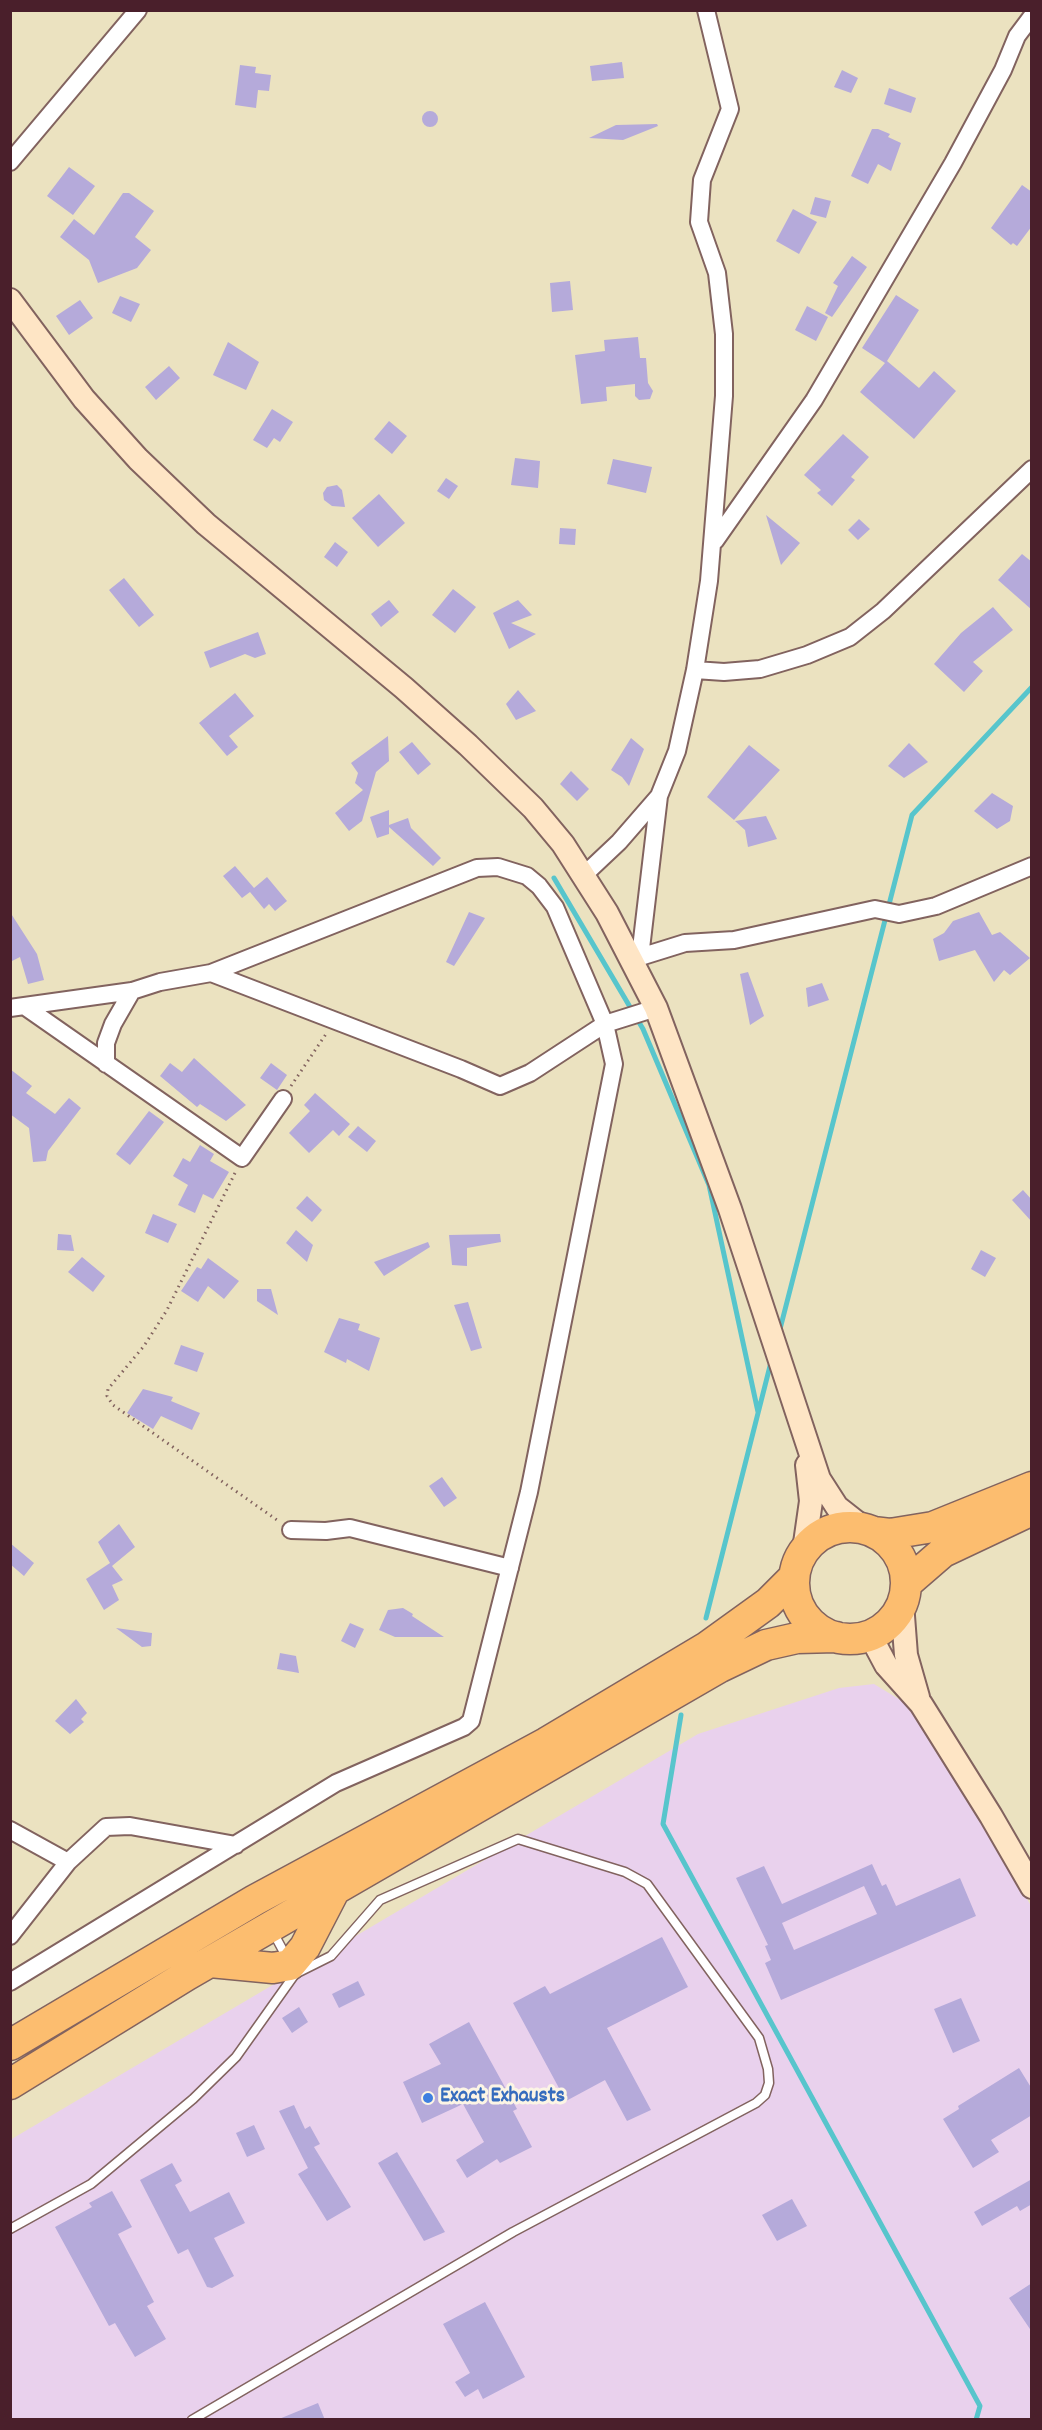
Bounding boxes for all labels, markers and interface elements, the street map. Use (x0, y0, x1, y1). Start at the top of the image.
place label: Exact Exhausts (440, 2085, 565, 2111)
marker: Exact Exhausts (421, 2091, 435, 2105)

